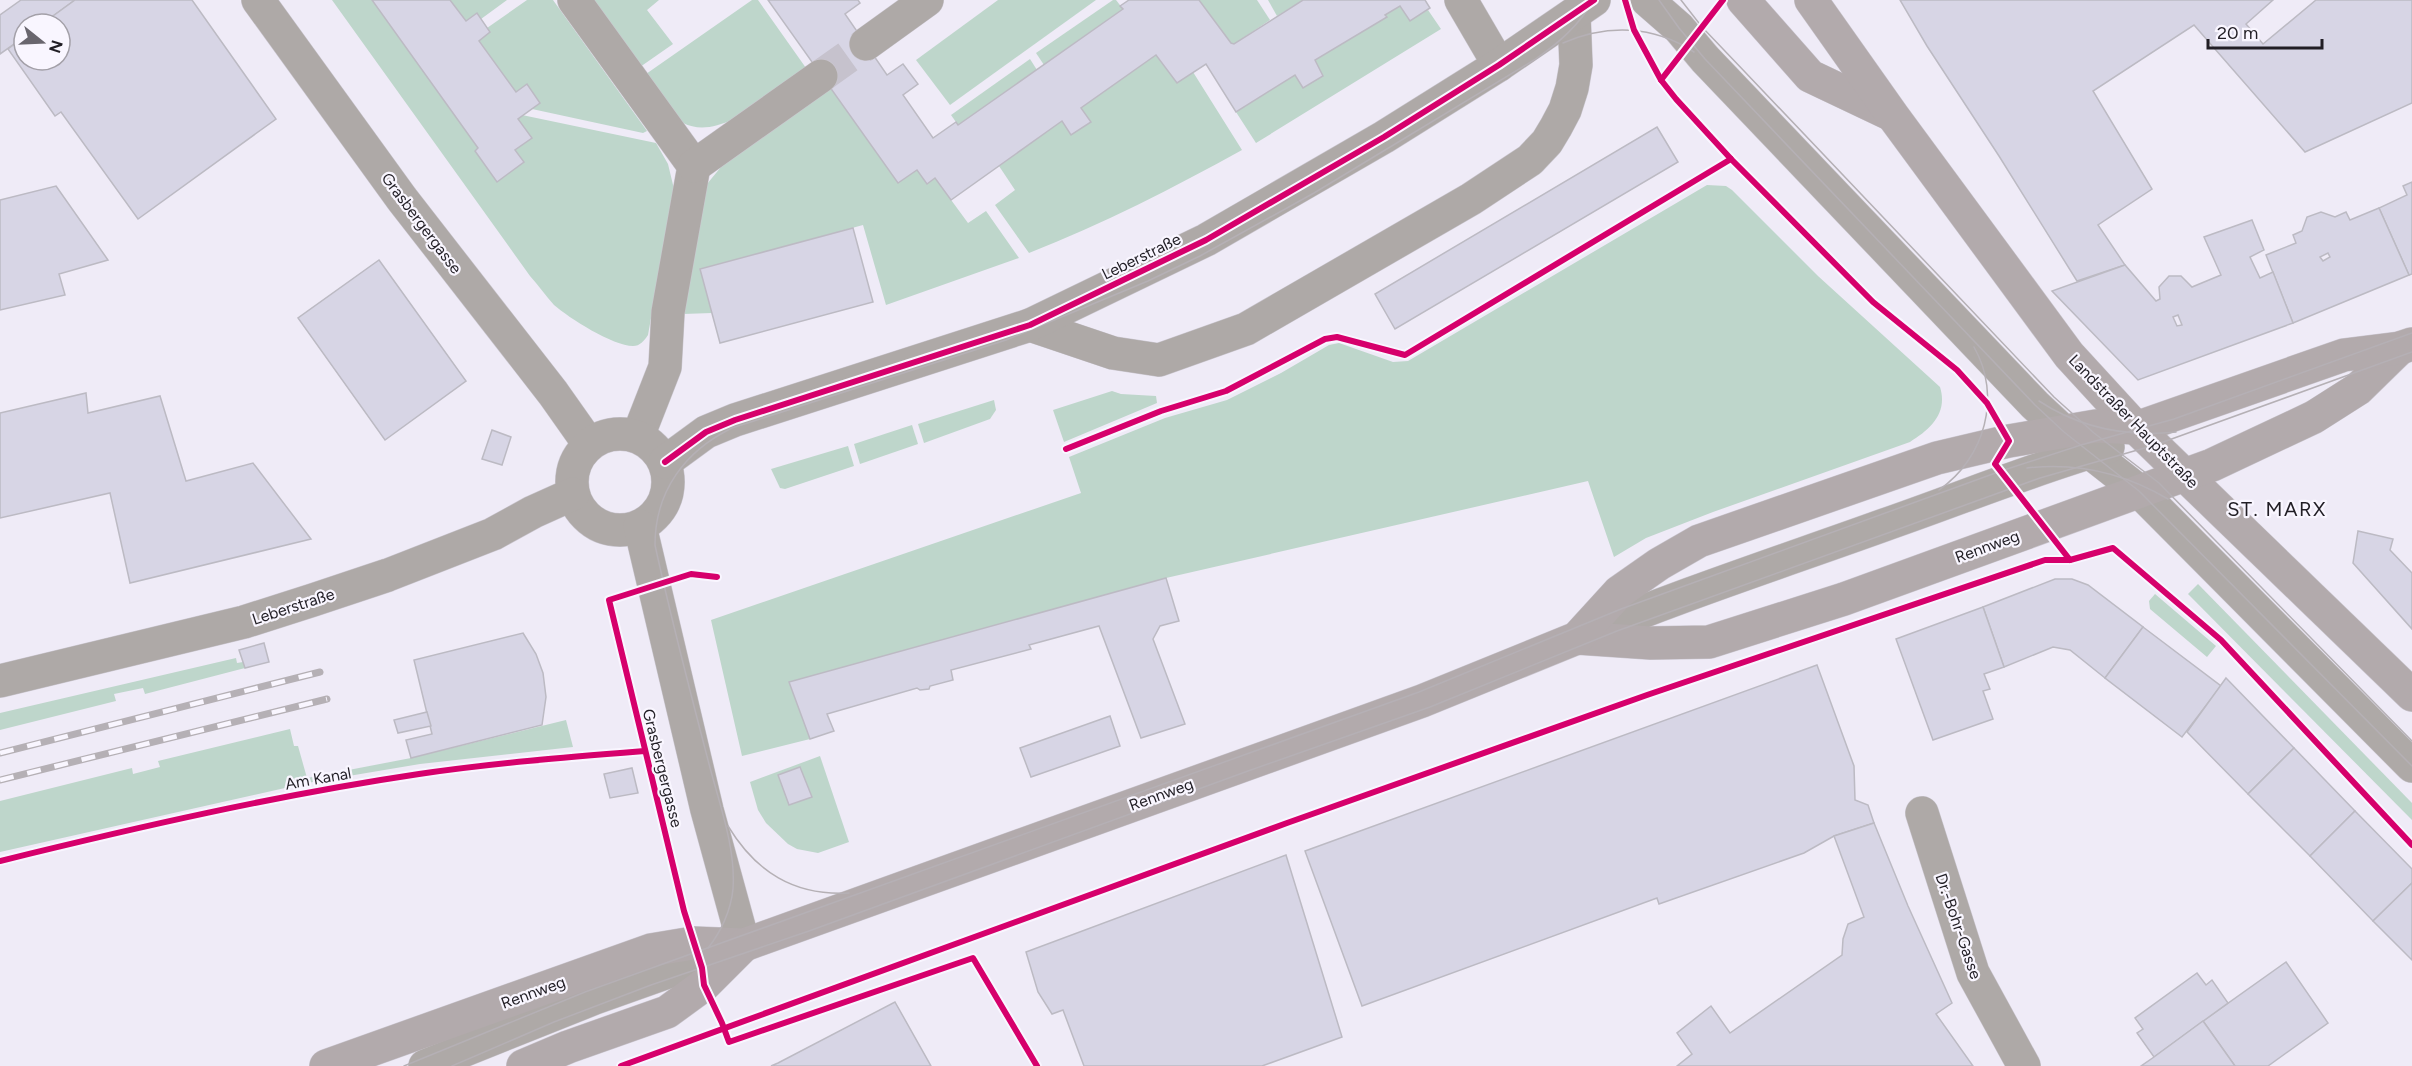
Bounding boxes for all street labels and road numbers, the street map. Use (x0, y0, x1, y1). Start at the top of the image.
street label: Grasbergergasse (377, 169, 466, 278)
street label: Leberstraße (1099, 229, 1184, 284)
street label: Landstraßer Hauptstraße (2065, 351, 2203, 492)
street label: Rennweg (1952, 526, 2022, 567)
street label: Leberstraße (250, 584, 337, 629)
street label: Grasbergergasse (639, 707, 686, 830)
street label: Am Kanal (284, 763, 353, 794)
street label: Rennweg (1126, 774, 1196, 815)
street label: Dr.-Bohr-Gasse (1932, 871, 1986, 982)
street label: Rennweg (498, 972, 568, 1013)

